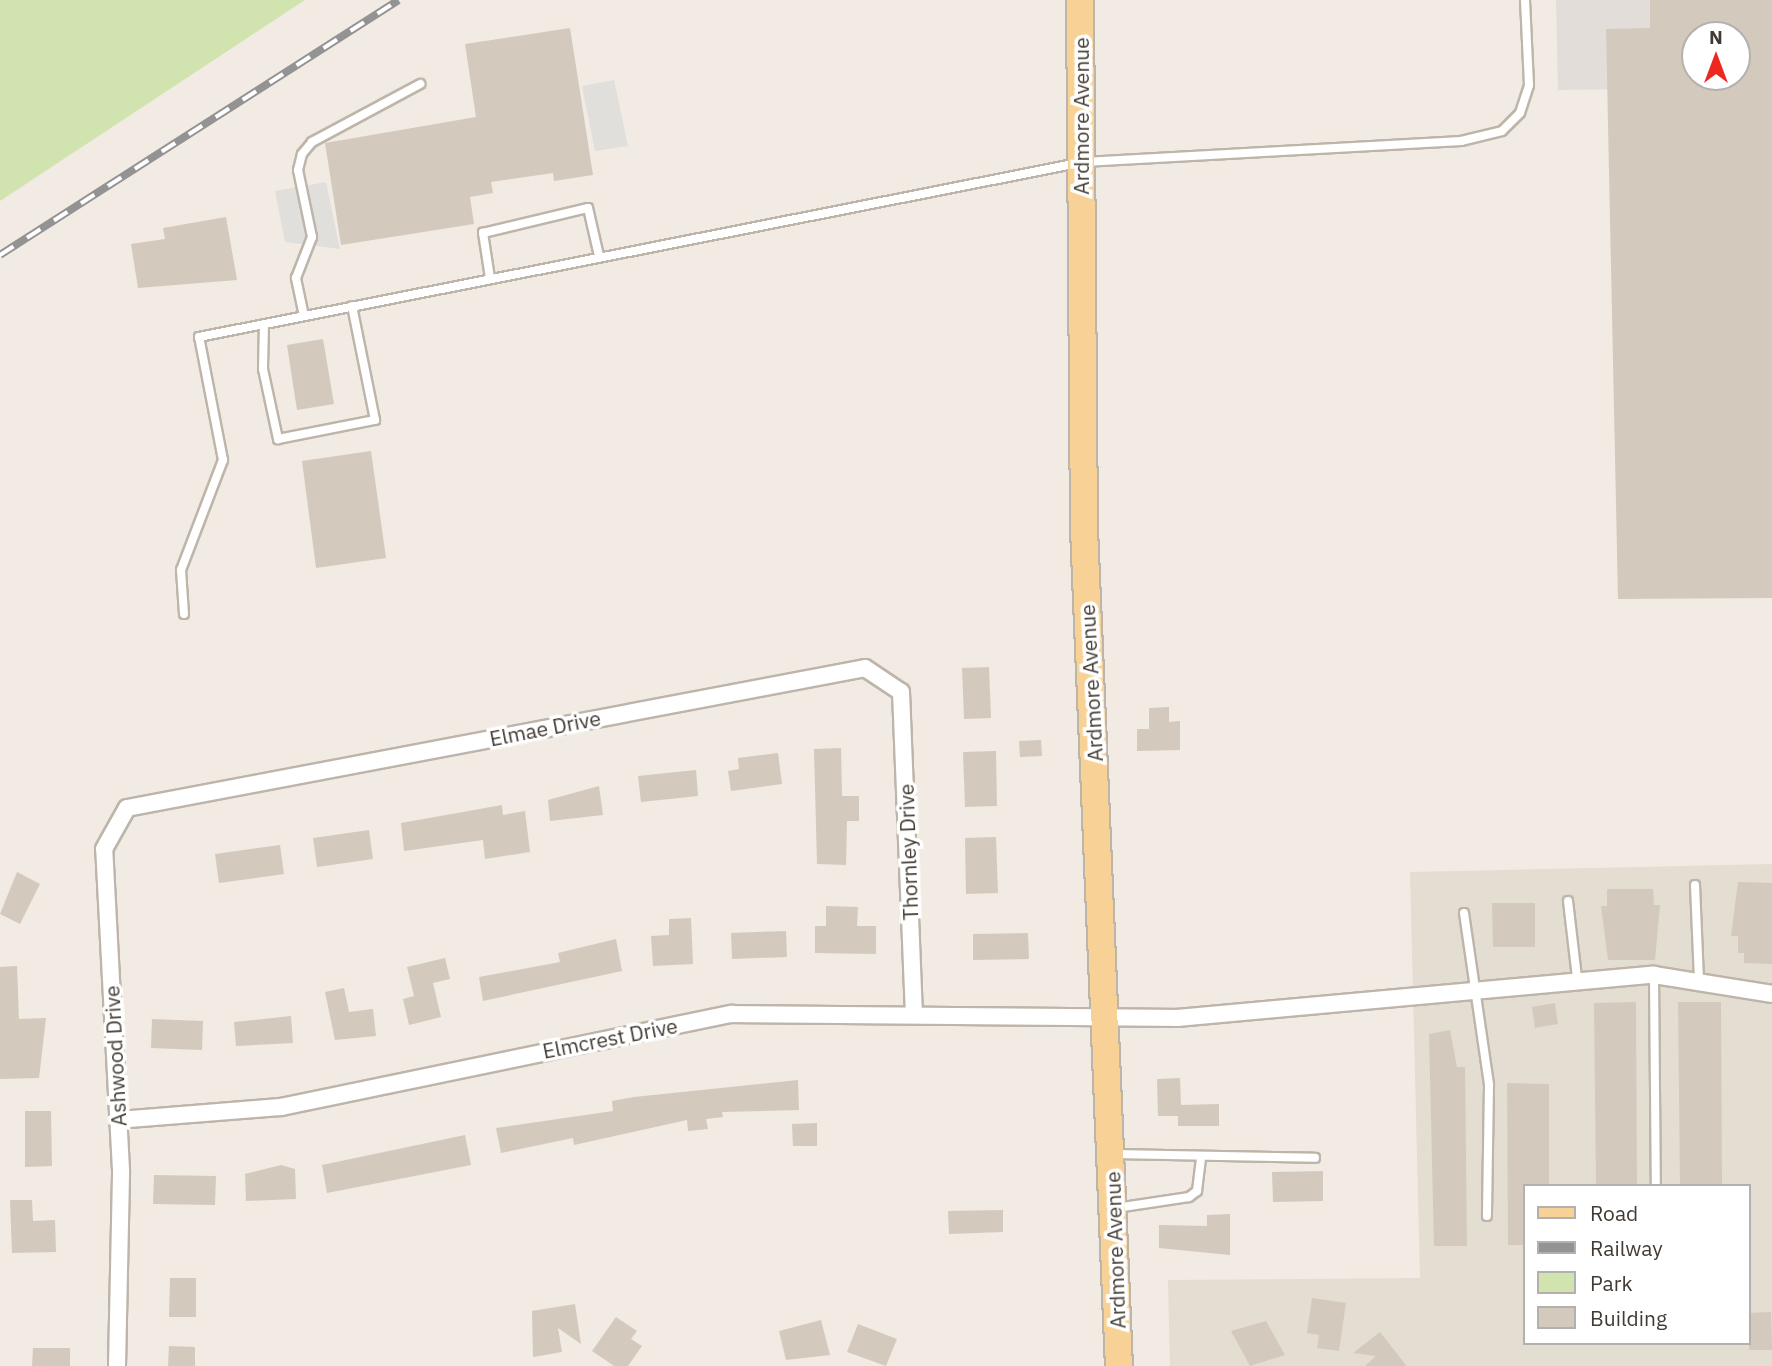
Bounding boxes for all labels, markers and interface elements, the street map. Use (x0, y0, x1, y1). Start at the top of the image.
north arrow (1681, 21, 1751, 91)
text: N (1709, 25, 1723, 49)
street label: Ardmore Avenue (1068, 37, 1094, 195)
street label: Ardmore Avenue (1074, 604, 1108, 762)
street label: Elmae Drive (487, 705, 603, 751)
street label: Thornley Drive (893, 783, 923, 921)
street label: Ashwood Drive (99, 985, 131, 1127)
street label: Elmcrest Drive (540, 1013, 680, 1063)
street label: Ardmore Avenue (1100, 1171, 1130, 1329)
legend (1524, 1184, 1751, 1345)
text: Road (1590, 1199, 1638, 1227)
text: Railway (1590, 1234, 1663, 1262)
text: Park (1590, 1269, 1633, 1297)
text: Building (1590, 1304, 1667, 1332)

